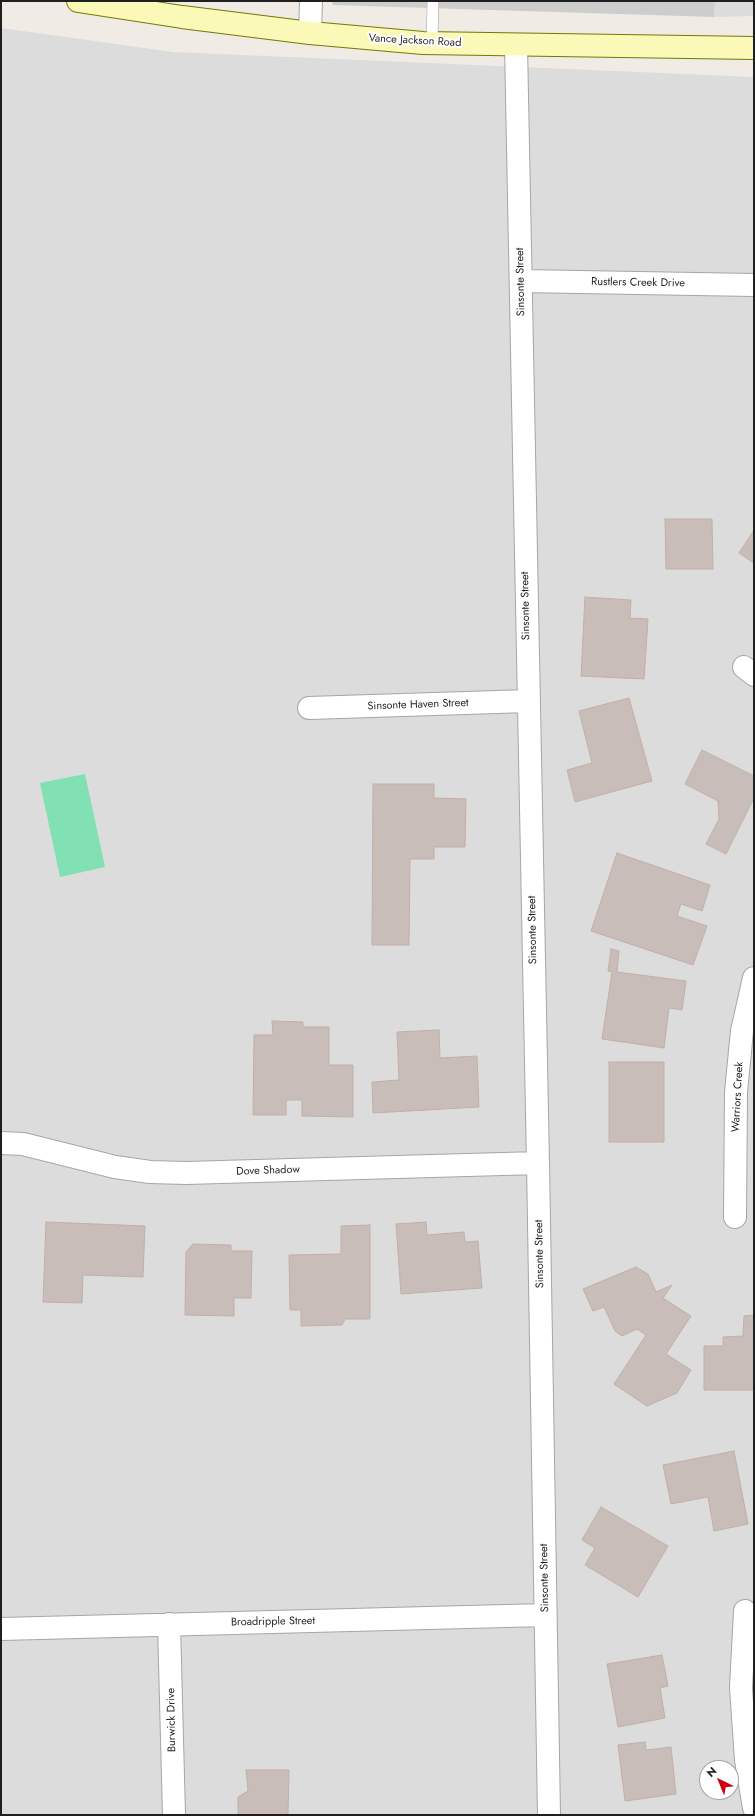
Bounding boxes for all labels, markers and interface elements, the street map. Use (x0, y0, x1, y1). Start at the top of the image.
street label: Vance Jackson Road (368, 32, 462, 50)
street label: Sinsonte Street (514, 248, 528, 316)
street label: Rustlers Creek Drive (591, 276, 685, 290)
street label: Sinsonte Street (519, 572, 533, 640)
street label: Sinsonte Haven Street (367, 697, 469, 713)
street label: Sinsonte Street (526, 896, 540, 964)
street label: Warriors Creek (730, 1062, 746, 1132)
street label: Dove Shadow (236, 1163, 300, 1179)
street label: Sinsonte Street (533, 1220, 547, 1288)
street label: Sinsonte Street (538, 1544, 552, 1612)
street label: Broadripple Street (231, 1615, 315, 1629)
street label: Burwick Drive (165, 1688, 179, 1752)
north arrow (699, 1760, 739, 1800)
text: N (703, 1763, 720, 1781)

